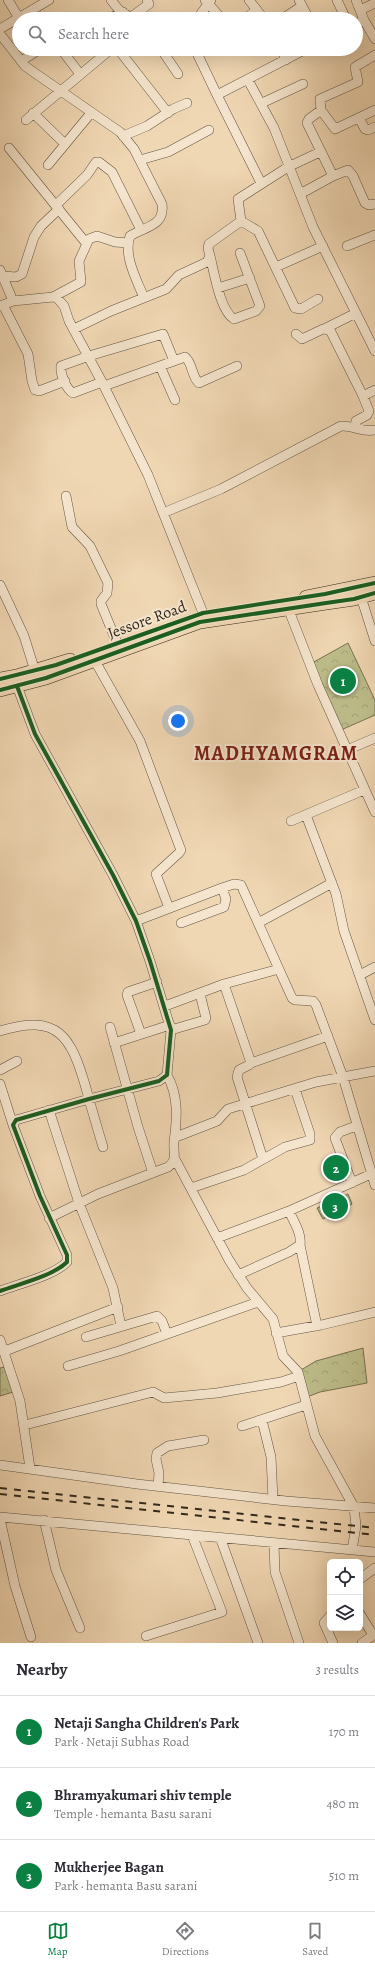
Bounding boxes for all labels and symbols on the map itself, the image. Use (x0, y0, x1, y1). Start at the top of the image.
street label: Jessore Road (105, 595, 190, 644)
pin: 1 (330, 666, 356, 696)
your location (168, 711, 188, 731)
district label: MADHYAMGRAM (194, 740, 358, 767)
pin: 2 (323, 1153, 349, 1183)
pin: 3 (322, 1191, 348, 1221)

